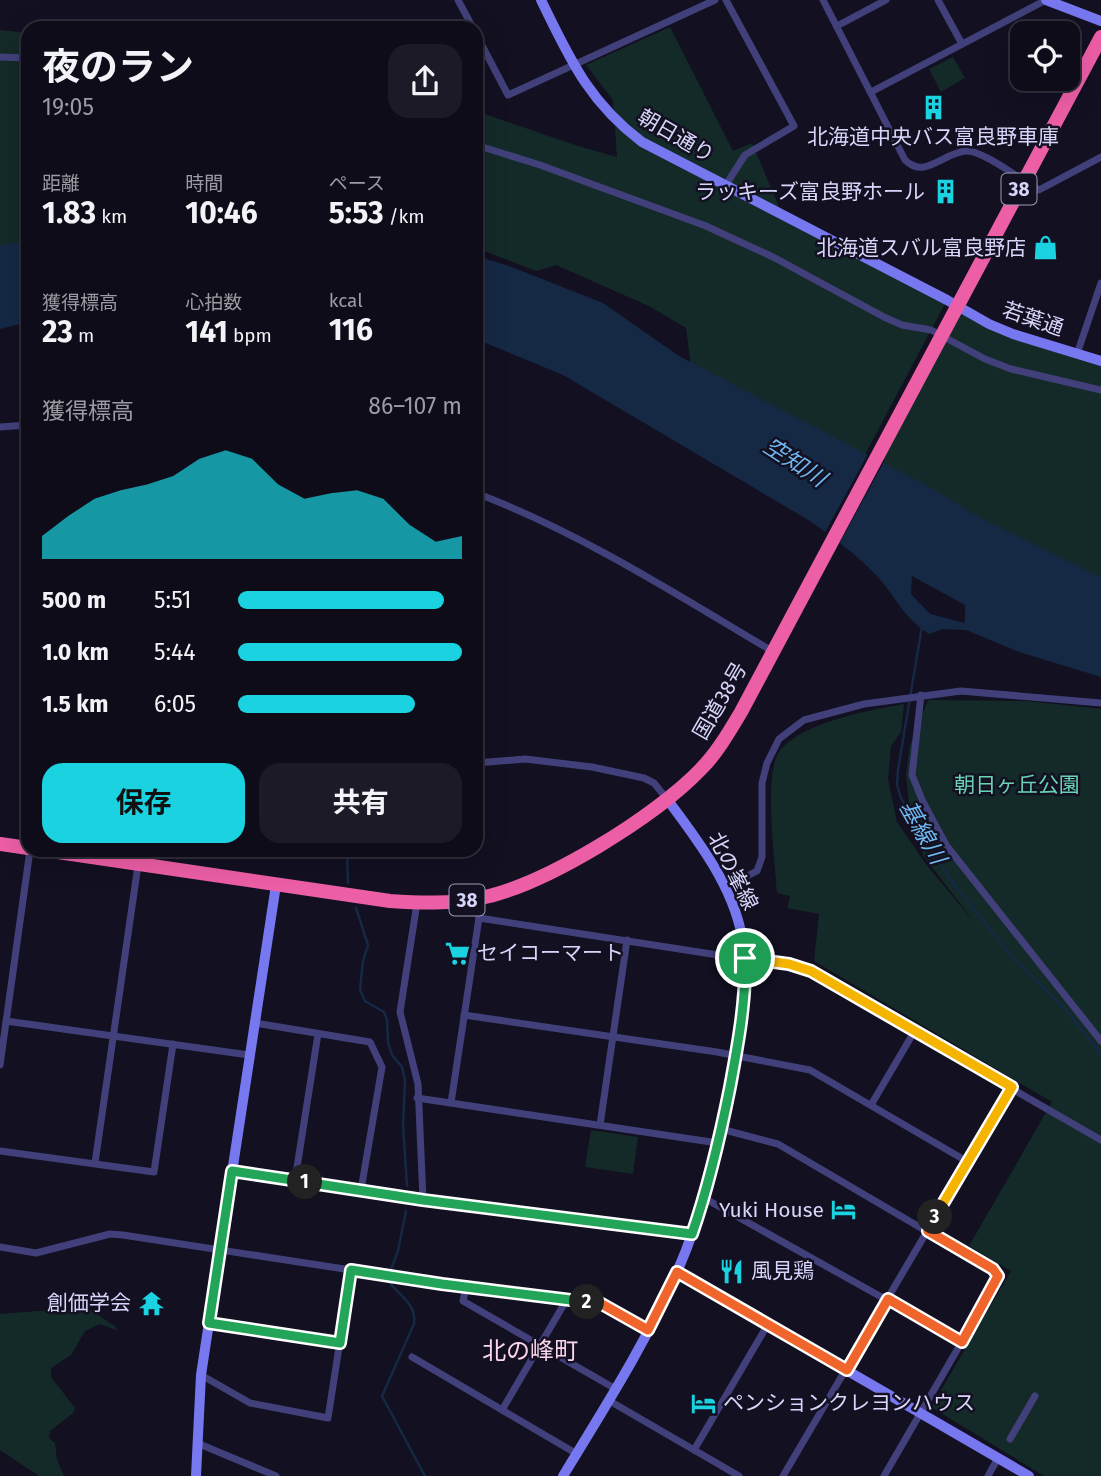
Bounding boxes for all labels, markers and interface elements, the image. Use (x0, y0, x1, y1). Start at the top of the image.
map controls (1010, 21, 1080, 91)
button: locate (1010, 21, 1080, 91)
text: 夜のラン (42, 44, 194, 90)
button: share (388, 44, 462, 118)
text: 19:05 (42, 93, 94, 121)
building icon: 北海道中央バス富良野車庫 (919, 94, 947, 122)
street label: 朝日通り (633, 104, 719, 168)
place label: 北海道中央バス富良野車庫 (807, 124, 1059, 150)
text: 距離 (42, 172, 80, 195)
text: 時間 (185, 172, 223, 195)
text: ペース (329, 172, 385, 195)
road number: 38 (1002, 174, 1036, 204)
building icon: ラッキーズ富良野ホール (931, 178, 959, 206)
place label: ラッキーズ富良野ホール (695, 179, 925, 205)
text: 1.83 (42, 195, 96, 231)
text: 10:46 (185, 195, 258, 231)
text: 5:53 (329, 195, 384, 231)
text: km (96, 205, 127, 228)
text: /km (384, 205, 425, 228)
shop icon: 北海道スバル富良野店 (1032, 234, 1060, 262)
place label: 北海道スバル富良野店 (816, 235, 1026, 261)
text: kcal (329, 289, 363, 312)
text: 獲得標高 (42, 291, 118, 314)
text: 心拍数 (185, 291, 242, 314)
street label: 若葉通 (999, 296, 1067, 342)
text: 116 (329, 312, 373, 348)
text: 23 (42, 314, 73, 350)
text: 141 (185, 314, 228, 350)
text: m (73, 324, 94, 347)
text: bpm (228, 324, 272, 347)
text: 86–107 m (368, 392, 462, 420)
text: 獲得標高 (42, 397, 134, 425)
water label: 空知川 (758, 431, 834, 494)
text: 500 m (42, 586, 106, 614)
text: 5:51 (154, 586, 191, 614)
text: 1.0 km (42, 638, 109, 666)
text: 5:44 (154, 638, 195, 666)
street label: 国道38号 (687, 658, 753, 744)
text: 1.5 km (42, 690, 108, 718)
text: 6:05 (154, 690, 196, 718)
button: 保存 (42, 763, 245, 843)
button: 共有 (259, 763, 462, 843)
park label: 朝日ヶ丘公園 (954, 772, 1080, 798)
water label: 基線川 (894, 795, 954, 871)
street label: 北の峯線 (702, 828, 764, 914)
road number: 38 (449, 885, 484, 916)
pin (715, 928, 775, 988)
supermarket icon: セイコーマート (443, 939, 471, 967)
icon: arrive (726, 939, 764, 977)
place label: セイコーマート (477, 940, 624, 966)
pin: 1 (288, 1164, 322, 1200)
text: 1 (300, 1170, 309, 1193)
hotel icon: Yuki House (830, 1196, 858, 1224)
place label: Yuki House (719, 1197, 824, 1223)
pin: 3 (918, 1200, 953, 1234)
text: 3 (930, 1205, 939, 1228)
restaurant icon: 風見鶏 (717, 1257, 745, 1285)
place label: 風見鶏 (751, 1258, 814, 1284)
pin: 2 (570, 1284, 604, 1320)
temple icon: 創価学会 (137, 1289, 165, 1317)
place label: 創価学会 (47, 1290, 131, 1316)
text: 2 (582, 1290, 591, 1313)
district label: 北の峰町 (482, 1337, 578, 1365)
hotel icon: ペンションクレヨンハウス (689, 1389, 717, 1417)
place label: ペンションクレヨンハウス (723, 1390, 975, 1416)

